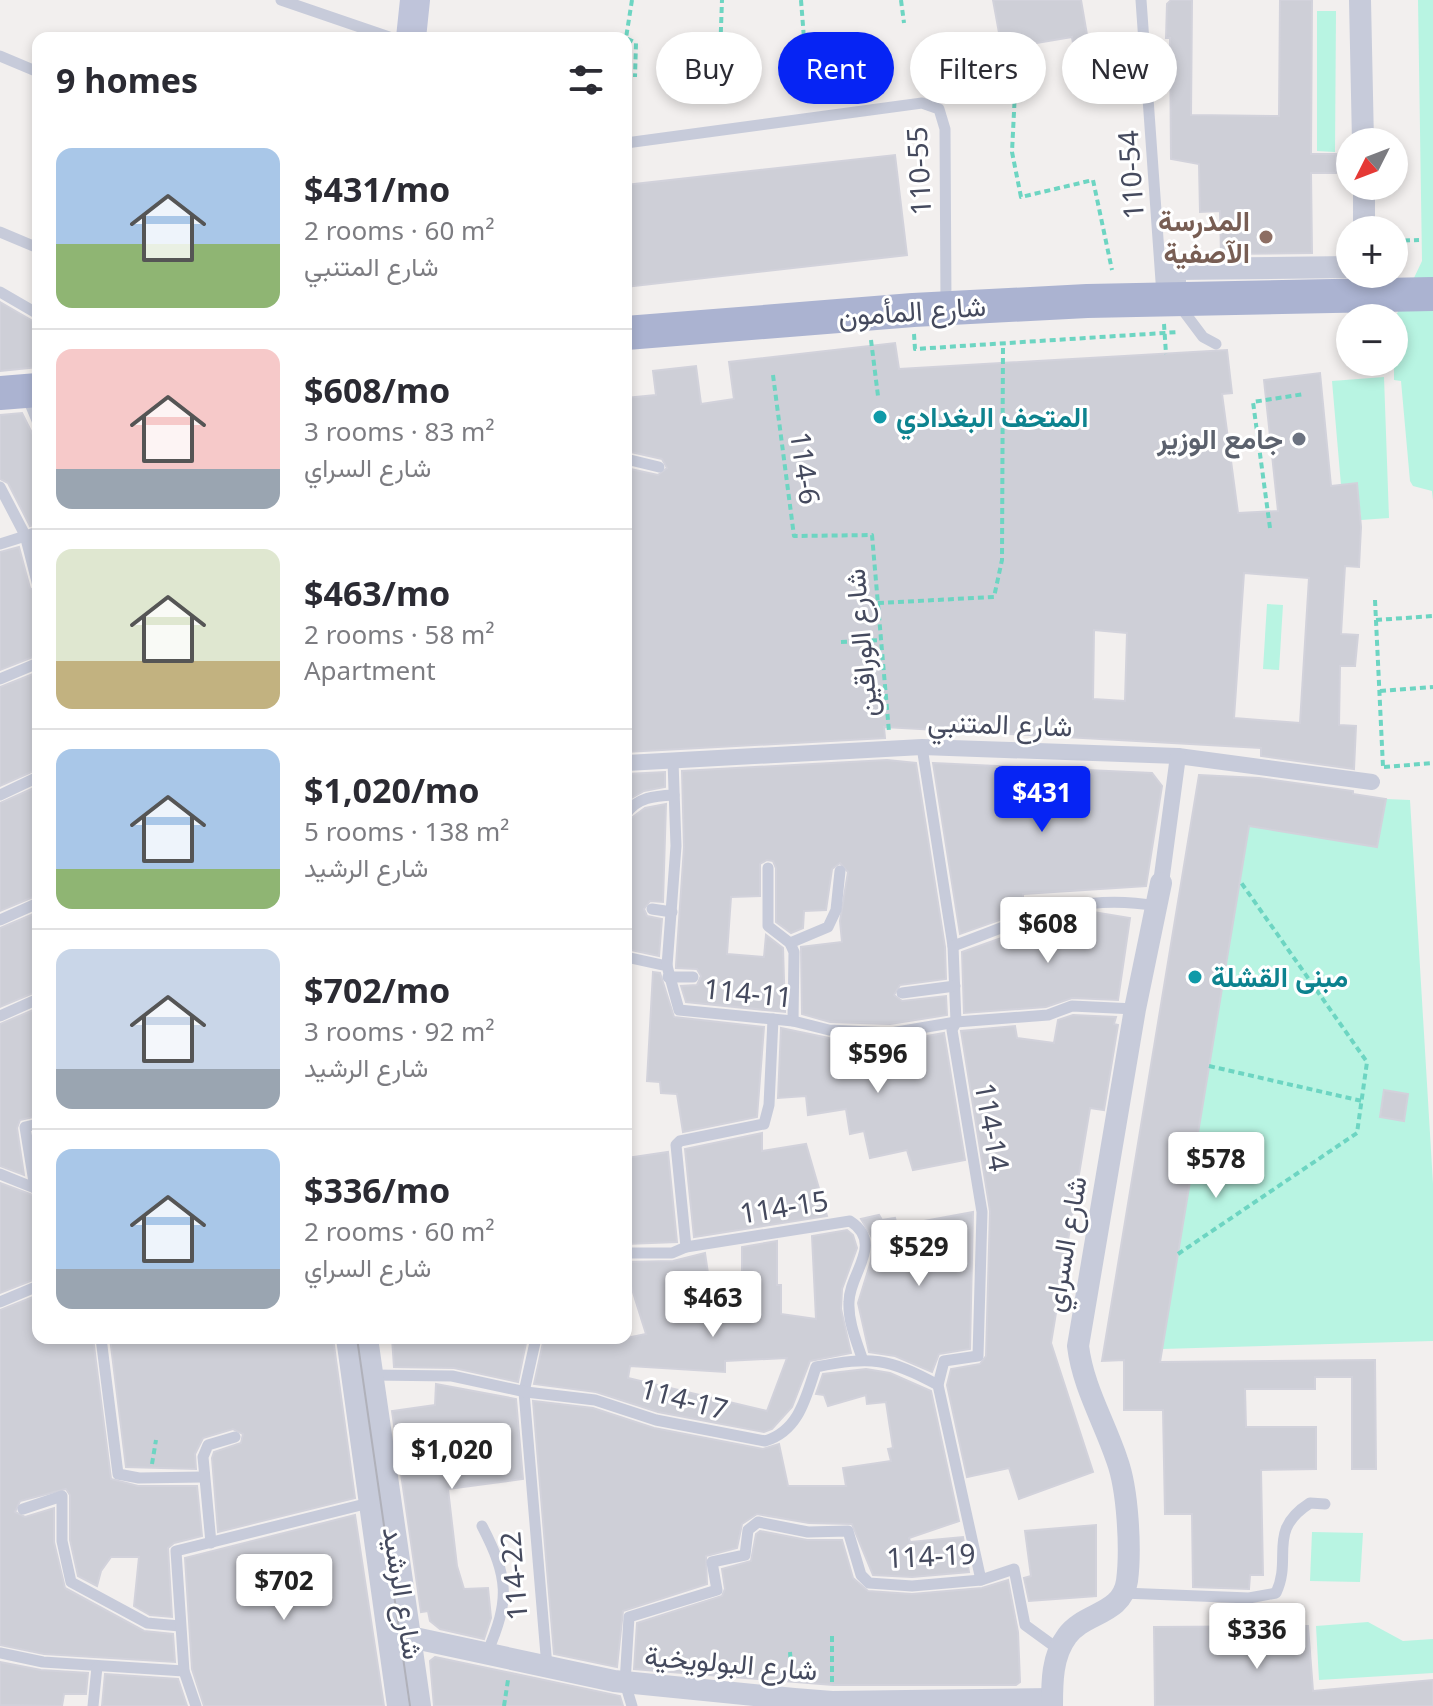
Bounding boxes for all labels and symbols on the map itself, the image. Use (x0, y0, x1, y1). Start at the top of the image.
street label: 110-55 (897, 126, 939, 217)
north arrow (1336, 128, 1408, 200)
street label: 110-54 (1108, 129, 1152, 221)
place label: المدرسة الآصفية (1158, 201, 1250, 271)
marker: المدرسة الآصفية (1257, 228, 1275, 246)
street label: شارع المأمون (837, 286, 987, 335)
place label: المتحف البغدادي (896, 397, 1088, 441)
marker: المتحف البغدادي (871, 408, 889, 426)
place label: جامع الوزير (1156, 419, 1283, 459)
street label: 114-6 (782, 429, 830, 507)
marker: جامع الوزير (1290, 430, 1308, 448)
street label: شارع الوراقين (835, 567, 886, 719)
street label: شارع المتنبي (927, 701, 1073, 750)
pin: $431 (995, 766, 1089, 834)
pin: $608 (1001, 897, 1095, 965)
place label: مبنى القشلة (1211, 957, 1348, 995)
street label: 114-11 (702, 968, 794, 1016)
marker: مبنى القشلة (1186, 968, 1204, 986)
pin: $596 (831, 1027, 925, 1095)
street label: 114-14 (967, 1080, 1019, 1174)
pin: $578 (1169, 1132, 1263, 1200)
street label: شارع السراي (1033, 1173, 1100, 1315)
street label: 114-15 (737, 1180, 831, 1232)
pin: $529 (872, 1220, 966, 1288)
pin: $463 (666, 1271, 760, 1339)
street label: 114-17 (636, 1368, 732, 1428)
pin: $1,020 (387, 1423, 517, 1491)
street label: شارع الرشيد (374, 1524, 433, 1662)
street label: 114-22 (490, 1530, 536, 1622)
street label: 114-19 (885, 1534, 976, 1576)
pin: $702 (237, 1554, 331, 1622)
pin: $336 (1210, 1603, 1304, 1671)
street label: شارع البولويخية (643, 1636, 819, 1689)

